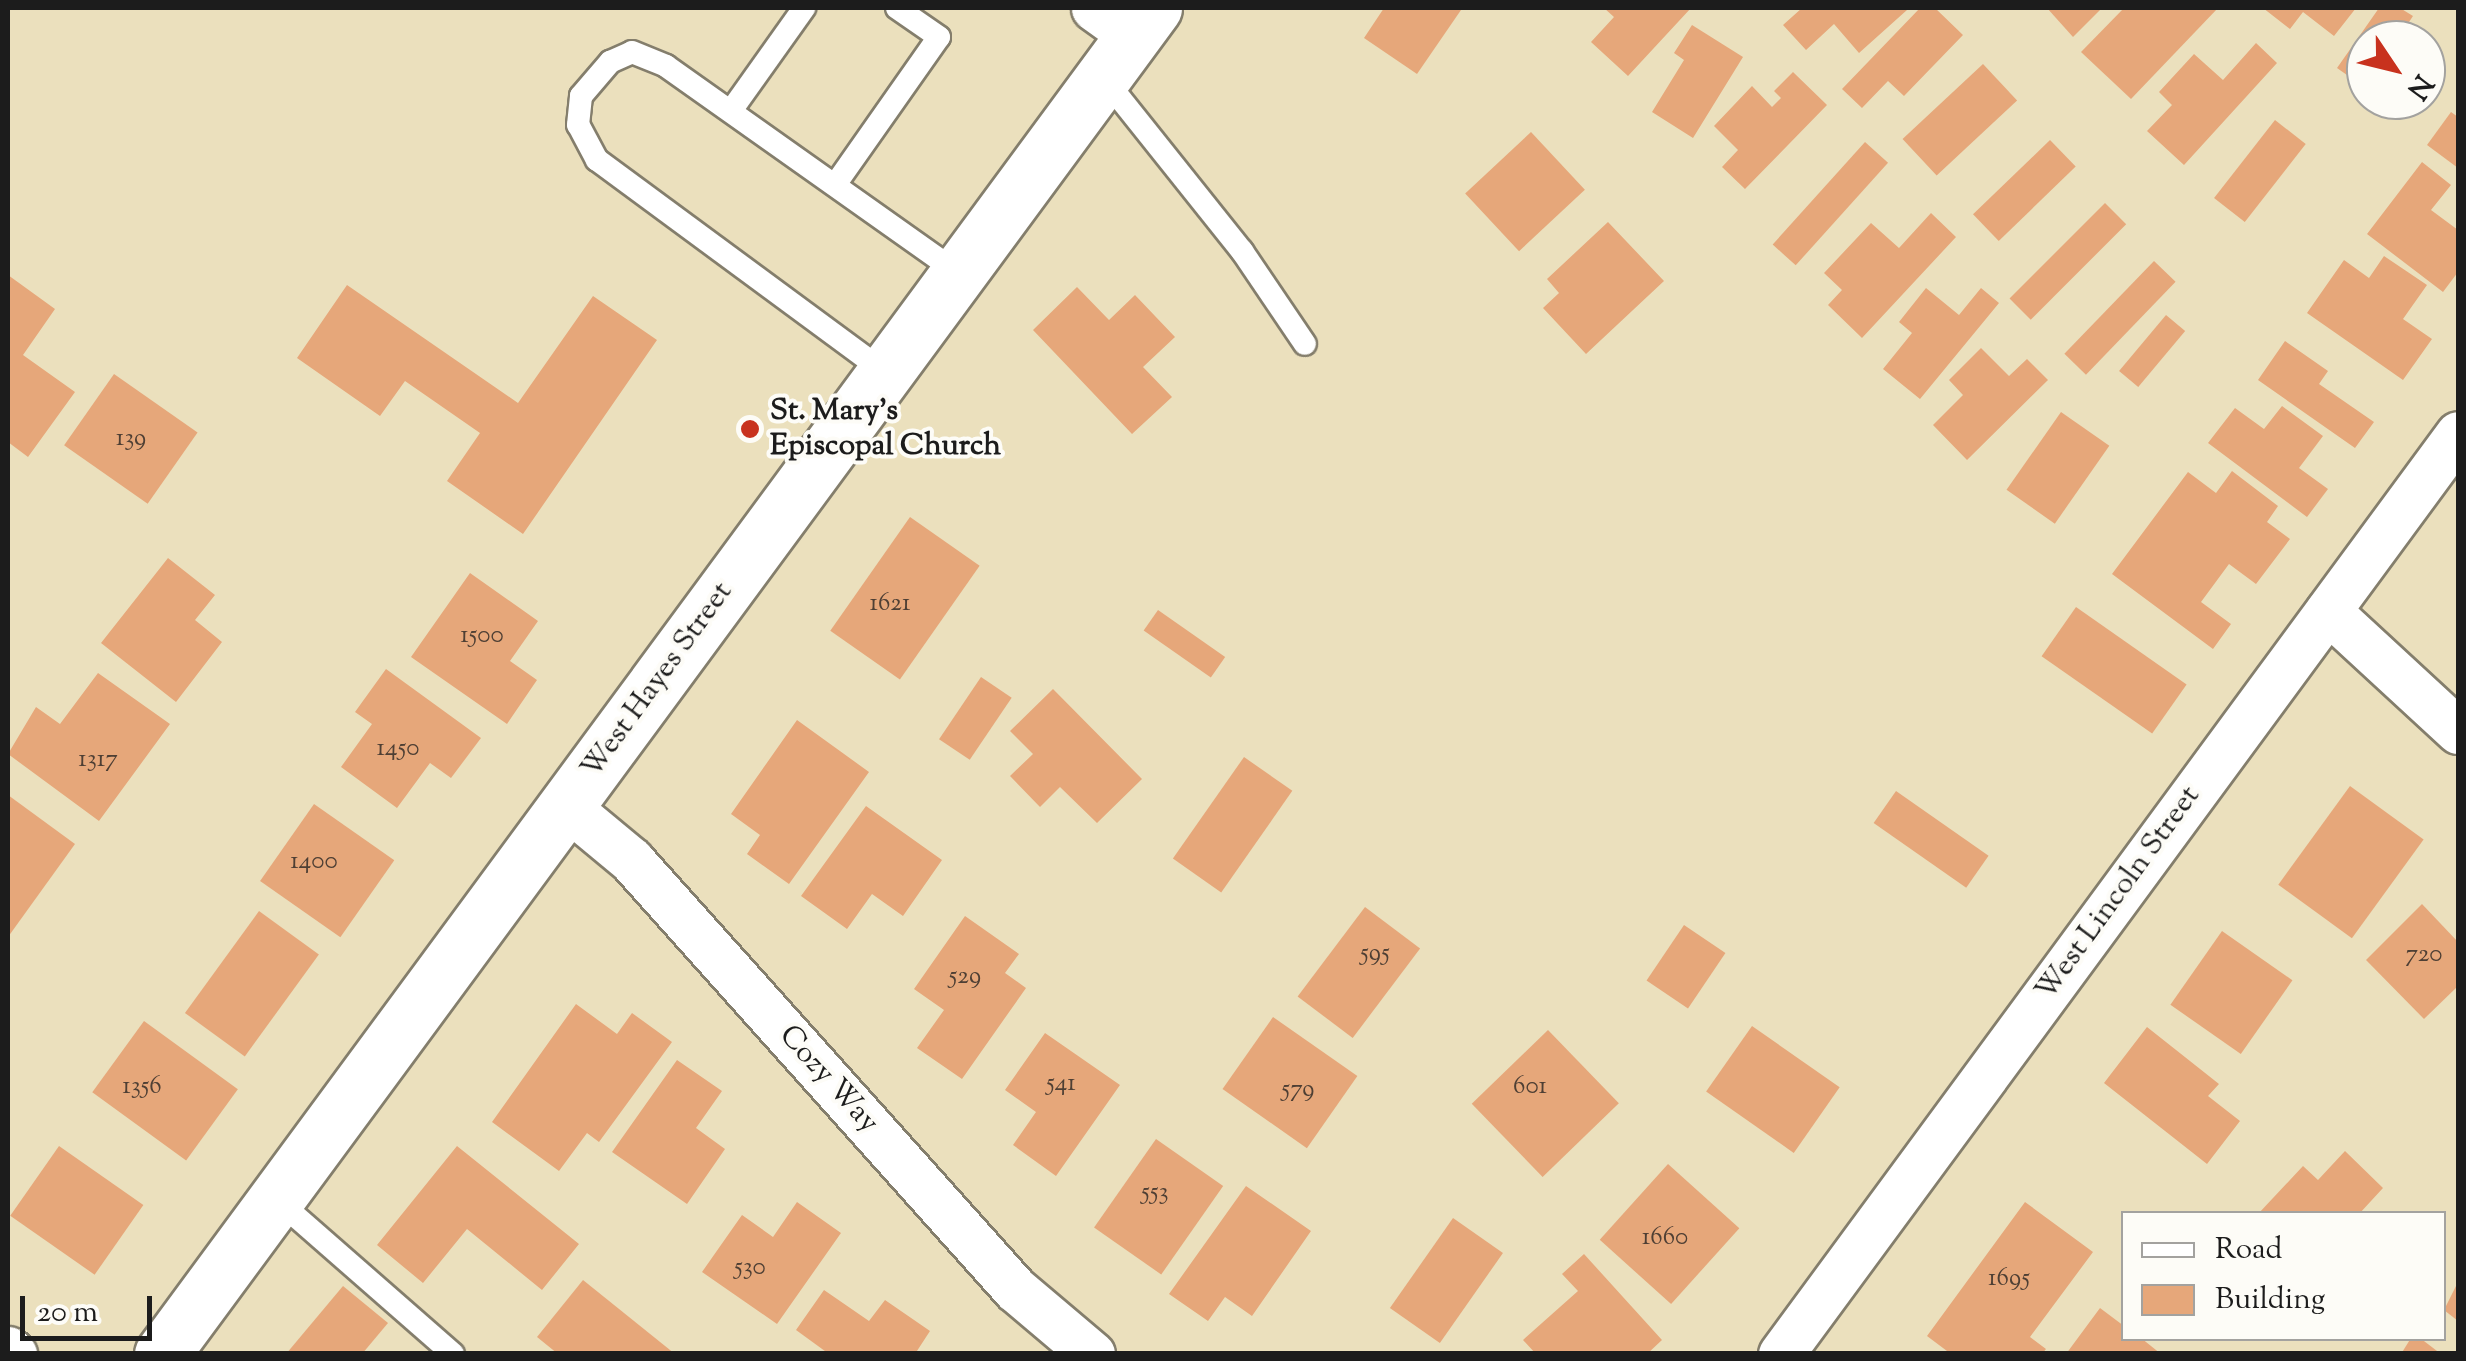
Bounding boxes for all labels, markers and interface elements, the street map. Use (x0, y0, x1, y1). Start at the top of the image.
north arrow (2346, 20, 2446, 120)
text: N (2396, 65, 2442, 107)
place label: St. Mary's Episcopal Church (770, 394, 1001, 464)
marker: St. Mary's Episcopal Church (739, 418, 761, 440)
house number: 139 (116, 424, 146, 454)
street label: West Hayes Street (575, 576, 741, 786)
house number: 1621 (870, 589, 910, 619)
house number: 1500 (460, 621, 504, 651)
house number: 1450 (377, 734, 419, 764)
house number: 1317 (78, 745, 118, 775)
street label: West Lincoln Street (2029, 780, 2209, 1008)
house number: 1400 (290, 847, 338, 877)
house number: 595 (1360, 939, 1390, 969)
house number: 720 (2405, 940, 2443, 970)
house number: 529 (949, 962, 981, 992)
street label: Cozy Way (770, 1019, 886, 1141)
house number: 541 (1046, 1069, 1076, 1099)
house number: 1356 (122, 1072, 162, 1102)
house number: 601 (1513, 1072, 1547, 1102)
house number: 579 (1282, 1075, 1314, 1105)
house number: 553 (1141, 1178, 1169, 1208)
legend (2121, 1211, 2446, 1341)
house number: 1660 (1642, 1223, 1688, 1253)
text: Road (2215, 1229, 2282, 1272)
house number: 530 (734, 1253, 766, 1283)
house number: 1695 (1988, 1264, 2030, 1294)
scale bar (25, 1276, 158, 1338)
text: Building (2215, 1279, 2325, 1322)
text: 20 m (37, 1292, 98, 1335)

